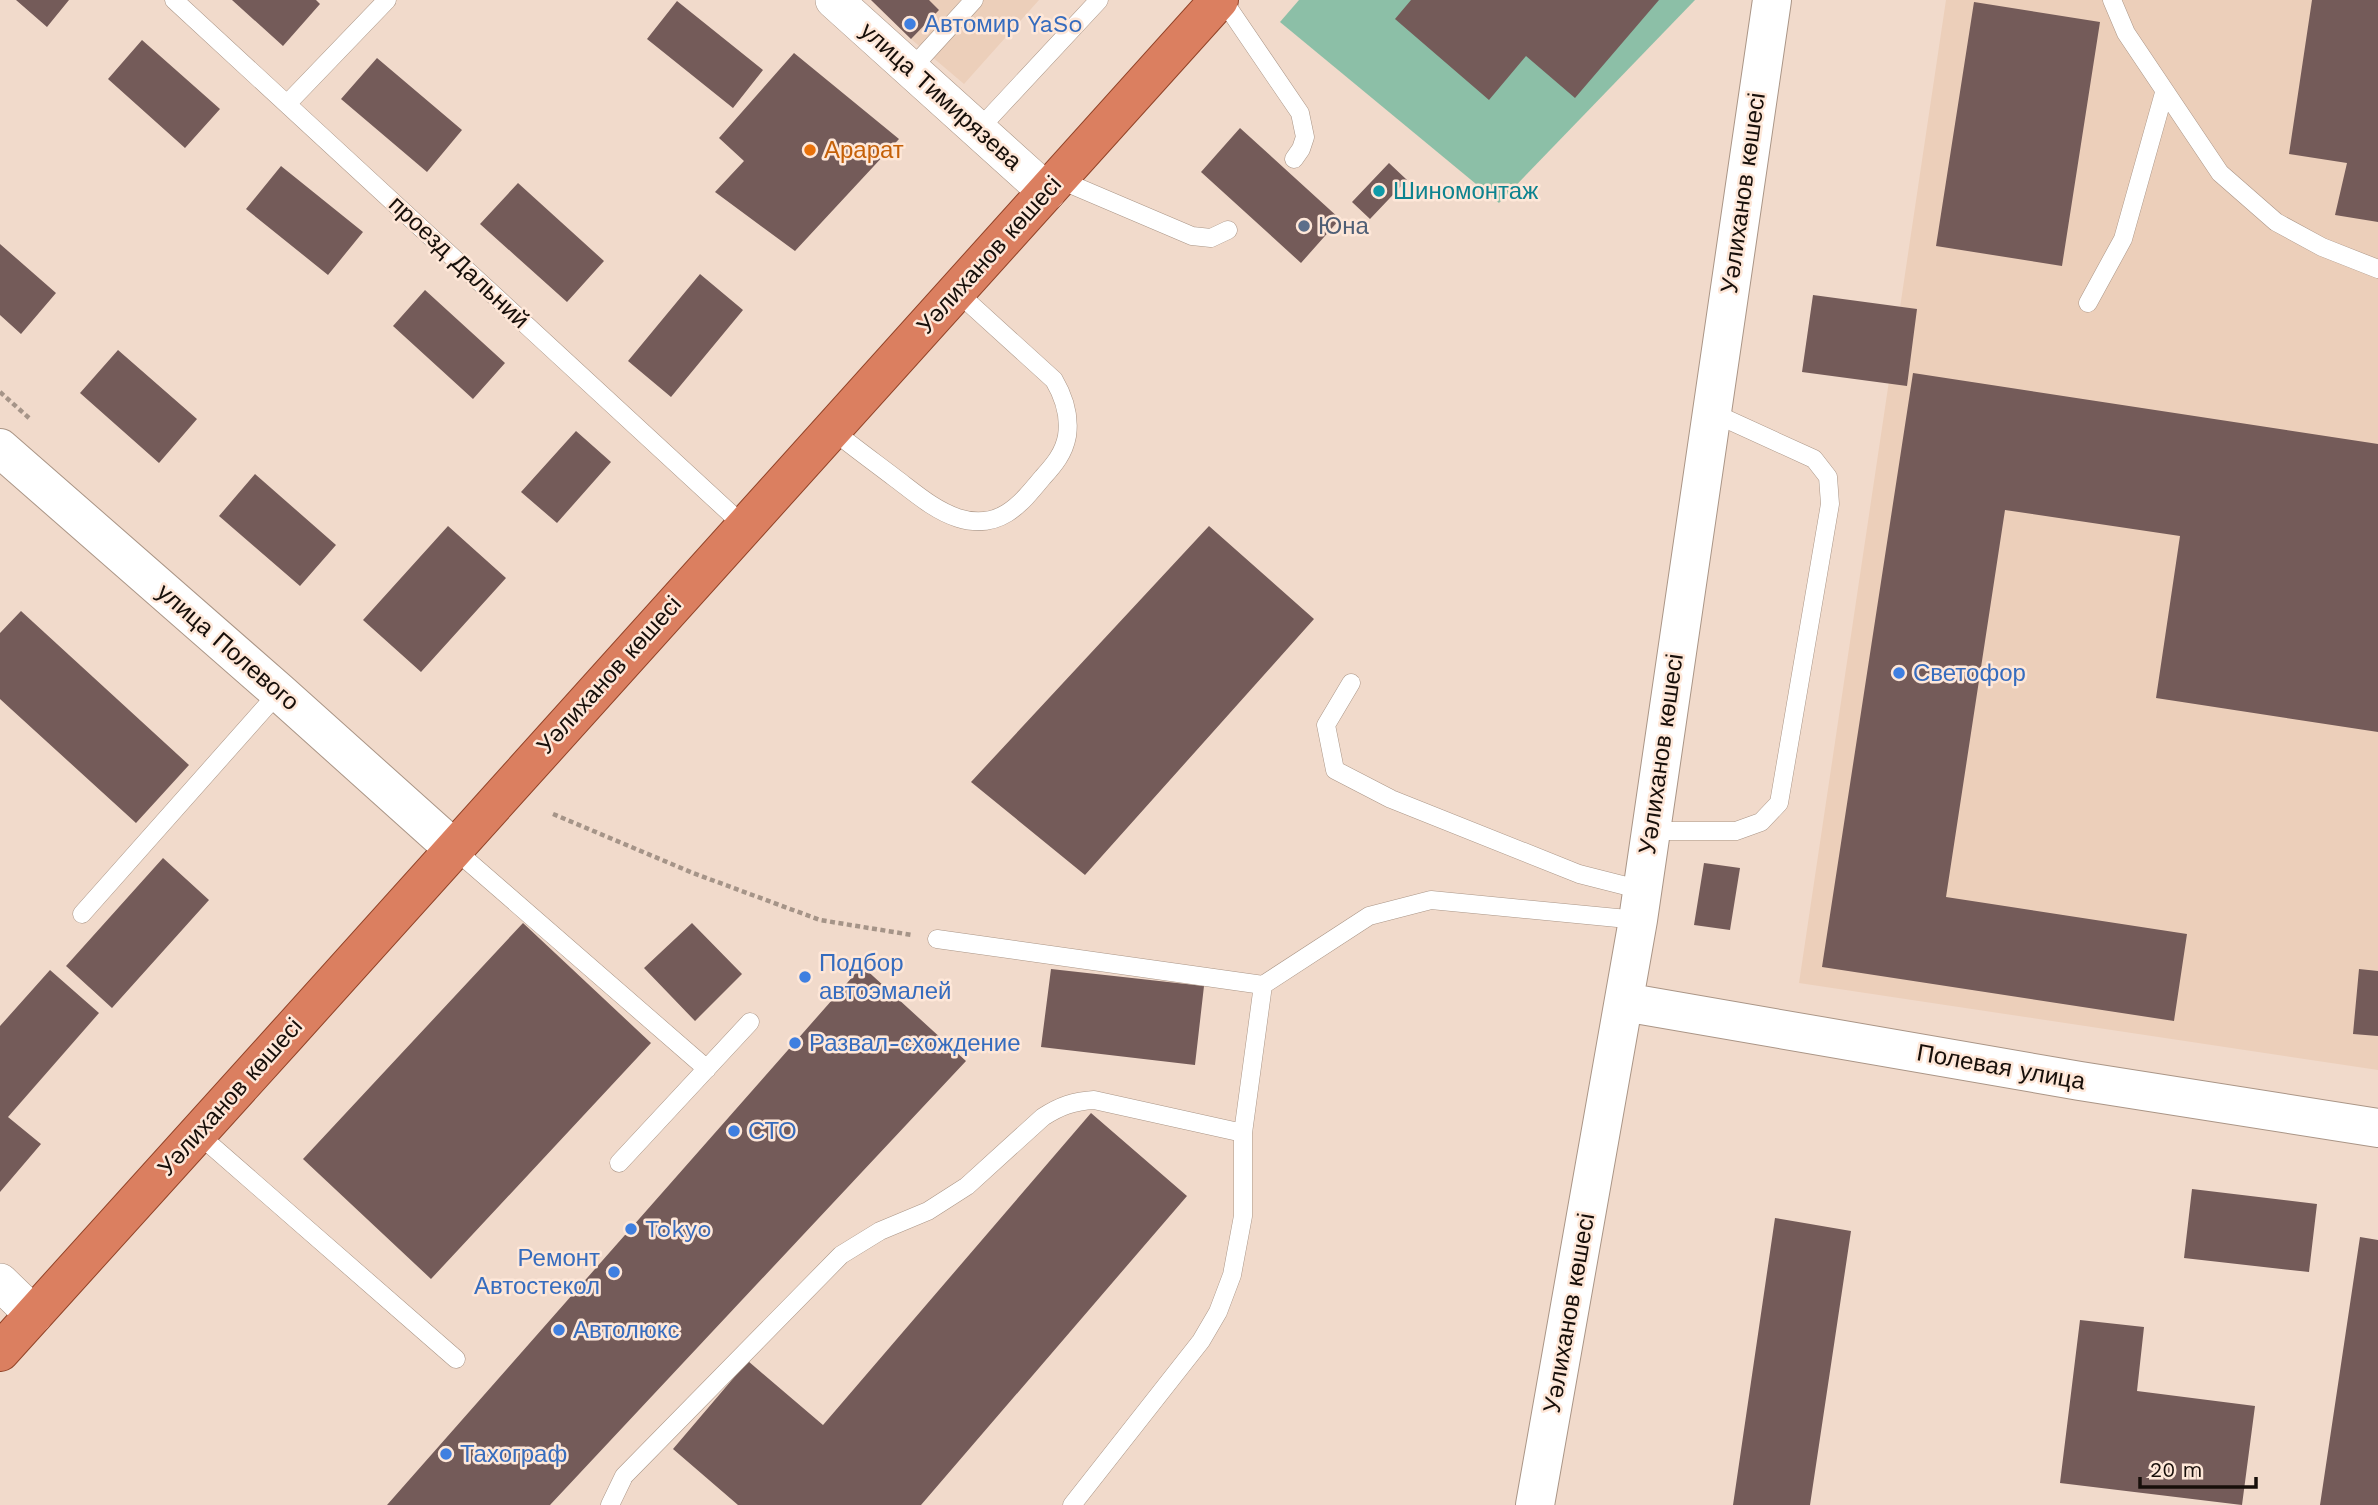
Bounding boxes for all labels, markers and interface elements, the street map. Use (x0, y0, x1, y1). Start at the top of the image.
place label: Автомир YaSo (924, 10, 1083, 38)
street label: улица Тимирязева (855, 16, 1028, 176)
marker: Автомир YaSo (902, 16, 918, 32)
street label: Уәлиханов көшесі (1715, 91, 1771, 295)
place label: Арарат (824, 136, 904, 164)
marker: Арарат (802, 142, 818, 158)
street label: Уәлиханов көшесі (911, 170, 1067, 340)
place label: Шиномонтаж (1393, 177, 1538, 205)
marker: Шиномонтаж (1371, 183, 1387, 199)
street label: проезд Дальний (383, 190, 535, 334)
place label: Юна (1318, 212, 1370, 240)
marker: Юна (1296, 218, 1312, 234)
street label: улица Полевого (151, 578, 305, 716)
street label: Уәлиханов көшесі (531, 590, 687, 760)
street label: Уәлиханов көшесі (1633, 652, 1689, 856)
place label: Светофор (1913, 659, 2026, 687)
marker: Светофор (1891, 665, 1907, 681)
place label: Подбор автоэмалей (819, 949, 952, 1005)
marker: Подбор автоэмалей (797, 969, 813, 985)
street label: Уәлиханов көшесі (152, 1012, 308, 1182)
place label: Развал-схождение (809, 1029, 1021, 1057)
marker: Развал-схождение (787, 1035, 803, 1051)
street label: Полевая улица (1915, 1038, 2088, 1096)
place label: СТО (748, 1117, 797, 1145)
marker: СТО (726, 1123, 742, 1139)
street label: Уәлиханов көшесі (1538, 1211, 1600, 1415)
place label: Tokyo (645, 1215, 712, 1243)
marker: Tokyo (623, 1221, 639, 1237)
place label: Ремонт Автостекол (474, 1244, 600, 1300)
marker: Ремонт Автостекол (606, 1264, 622, 1280)
place label: Автолюкс (573, 1316, 680, 1344)
marker: Автолюкс (551, 1322, 567, 1338)
place label: Тахограф (460, 1440, 567, 1468)
marker: Тахограф (438, 1446, 454, 1462)
scale bar (2140, 1446, 2256, 1490)
text: 20 m (2150, 1457, 2202, 1482)

